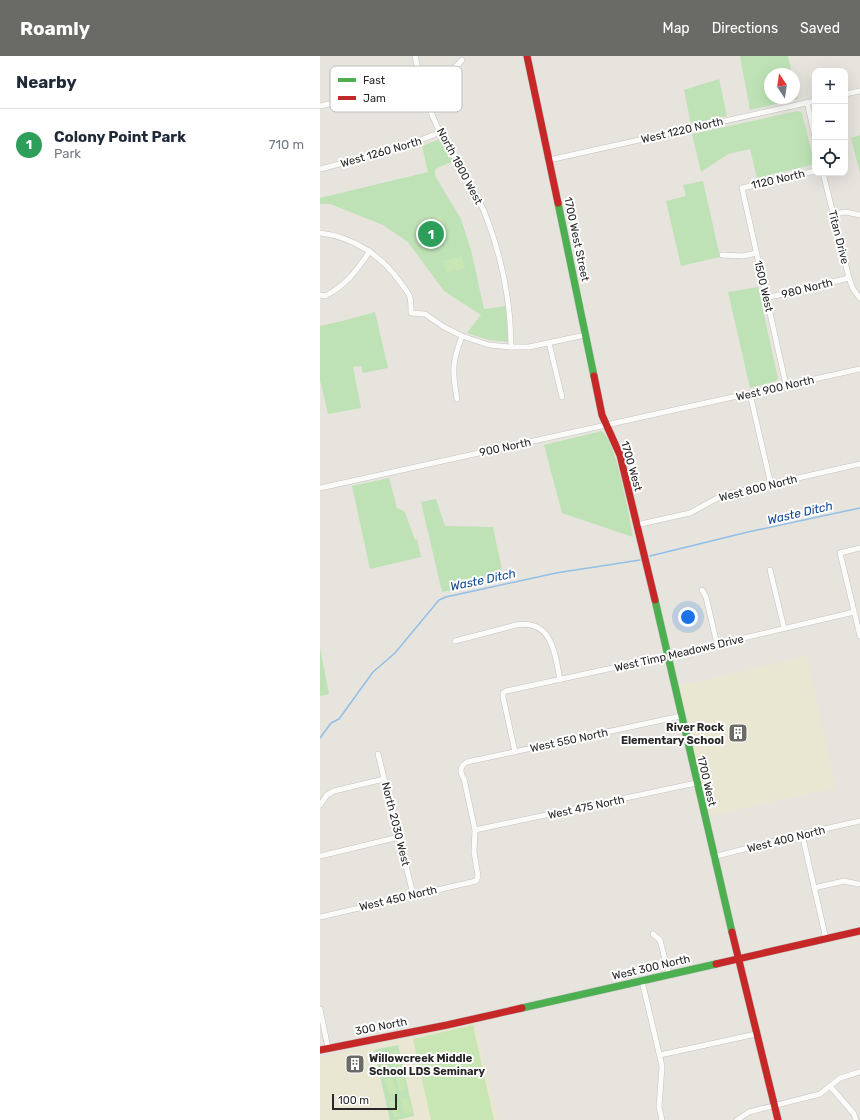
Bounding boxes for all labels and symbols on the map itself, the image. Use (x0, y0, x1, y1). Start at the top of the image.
legend (330, 66, 462, 112)
north arrow (764, 68, 800, 104)
text: Fast (363, 74, 386, 87)
text: Jam (363, 92, 386, 105)
street label: West 1220 North (640, 115, 724, 146)
street label: North 1800 West (434, 126, 485, 207)
street label: West 1260 North (339, 135, 423, 170)
street label: 1120 North (750, 167, 806, 192)
street label: 1700 West Street (561, 196, 592, 283)
street label: Titan Drive (826, 209, 852, 265)
pin: 1 (418, 219, 444, 249)
street label: 1500 West (751, 259, 776, 314)
street label: 980 North (780, 276, 834, 301)
street label: West 900 North (735, 373, 815, 404)
street label: 900 North (478, 436, 532, 459)
street label: 1700 West (618, 440, 645, 493)
street label: West 800 North (718, 472, 799, 504)
water label: Waste Ditch (766, 499, 834, 527)
water label: Waste Ditch (449, 566, 517, 594)
your location (678, 607, 698, 627)
street label: West Timp Meadows Drive (613, 632, 745, 675)
place label: River Rock Elementary School (621, 721, 725, 747)
building icon: River Rock Elementary School (727, 722, 749, 744)
street label: West 550 North (529, 726, 609, 755)
street label: 1700 West (694, 755, 719, 808)
street label: North 2030 West (379, 781, 412, 868)
street label: West 475 North (547, 793, 626, 822)
street label: West 400 North (746, 824, 826, 855)
street label: West 450 North (358, 883, 438, 914)
street label: West 300 North (611, 952, 691, 983)
street label: 300 North (354, 1015, 408, 1038)
place label: Willowcreek Middle School LDS Seminary (369, 1052, 486, 1078)
building icon: Willowcreek Middle School LDS Seminary (344, 1053, 366, 1075)
scale bar (332, 1092, 397, 1111)

